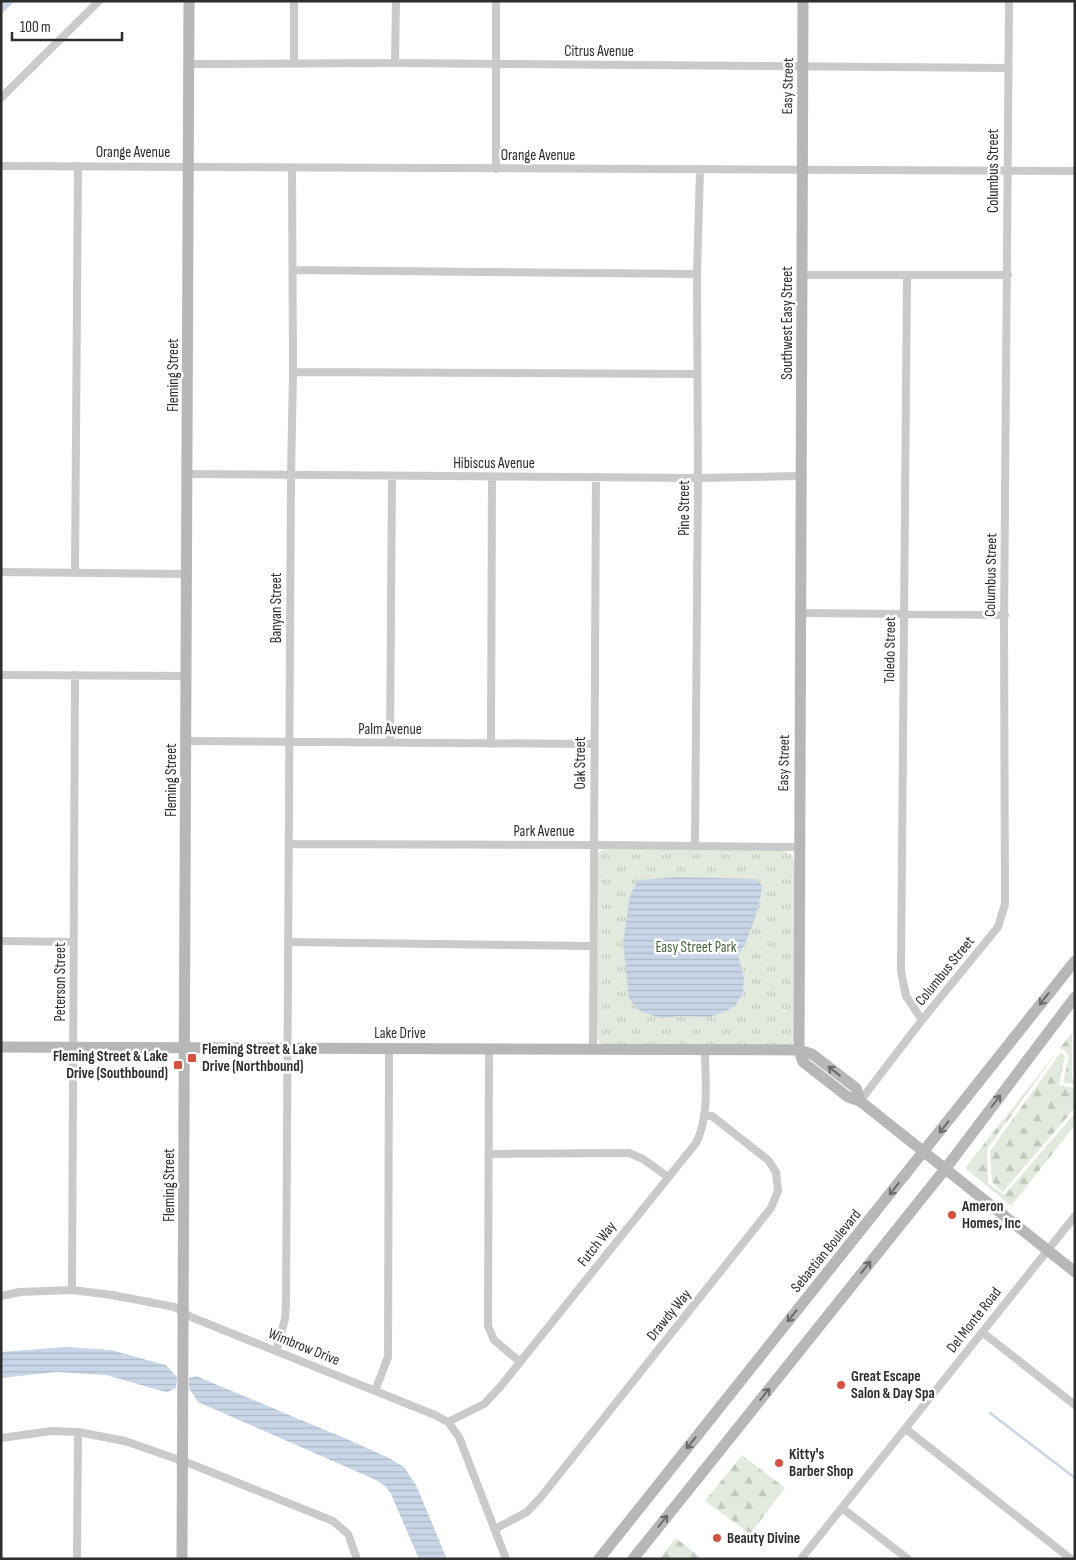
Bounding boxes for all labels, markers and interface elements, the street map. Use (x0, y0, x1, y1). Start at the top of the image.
scale bar (12, 10, 122, 42)
text: 100 m (20, 18, 51, 37)
street label: Citrus Avenue (564, 42, 634, 61)
street label: Easy Street (778, 57, 798, 115)
street label: Columbus Street (984, 129, 1003, 213)
street label: Orange Avenue (96, 143, 170, 162)
street label: Orange Avenue (501, 146, 575, 165)
street label: Southwest Easy Street (778, 266, 797, 380)
street label: Fleming Street (164, 338, 183, 412)
street label: Hibiscus Avenue (453, 454, 535, 473)
street label: Pine Street (675, 480, 694, 536)
street label: Columbus Street (981, 532, 1001, 617)
street label: Banyan Street (267, 572, 286, 643)
street label: Toledo Street (880, 616, 900, 683)
street label: Palm Avenue (358, 720, 422, 739)
street label: Easy Street (774, 734, 794, 792)
street label: Oak Street (571, 736, 590, 789)
street label: Fleming Street (162, 743, 181, 817)
street label: Park Avenue (513, 822, 575, 841)
street label: Columbus Street (911, 932, 979, 1010)
park label: Easy Street Park (655, 938, 737, 957)
street label: Peterson Street (51, 942, 70, 1021)
one-way arrow (1039, 992, 1050, 1005)
street label: Lake Drive (374, 1024, 426, 1043)
place label: Fleming Street & Lake Drive (Northbound) (202, 1040, 317, 1076)
place label: Fleming Street & Lake Drive (Southbound) (53, 1047, 168, 1083)
marker: Fleming Street & Lake Drive (Northbound) (186, 1052, 198, 1064)
marker: Fleming Street & Lake Drive (Southbound) (172, 1059, 184, 1071)
one-way arrow (827, 1066, 840, 1077)
one-way arrow (990, 1095, 1001, 1108)
one-way arrow (938, 1120, 949, 1133)
street label: Fleming Street (160, 1148, 179, 1222)
one-way arrow (888, 1182, 899, 1195)
place label: Ameron Homes, Inc (961, 1197, 1021, 1233)
street label: Sebastian Boulevard (787, 1206, 865, 1296)
marker: Ameron Homes, Inc (946, 1209, 958, 1221)
street label: Futch Way (573, 1217, 621, 1270)
one-way arrow (860, 1260, 871, 1273)
street label: Del Monte Road (942, 1283, 1006, 1357)
street label: Drawdy Way (642, 1285, 696, 1345)
one-way arrow (787, 1310, 798, 1323)
street label: Wimbrow Drive (265, 1324, 343, 1370)
place label: Great Escape Salon & Day Spa (851, 1367, 935, 1403)
marker: Great Escape Salon & Day Spa (835, 1379, 847, 1391)
one-way arrow (759, 1387, 770, 1400)
one-way arrow (686, 1437, 697, 1450)
place label: Kitty's Barber Shop (789, 1445, 853, 1481)
marker: Kitty's Barber Shop (773, 1457, 785, 1469)
one-way arrow (658, 1514, 669, 1527)
place label: Beauty Divine (727, 1529, 800, 1548)
marker: Beauty Divine (711, 1532, 723, 1544)

